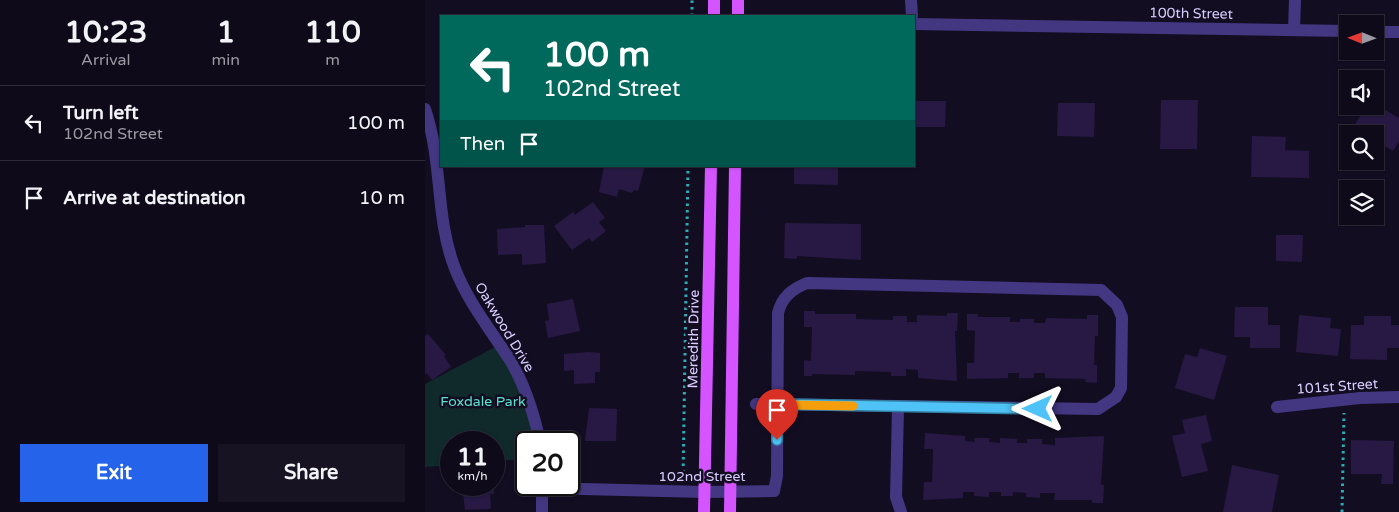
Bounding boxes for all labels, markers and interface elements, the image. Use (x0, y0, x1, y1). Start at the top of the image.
street label: 100th Street (1149, 4, 1234, 23)
text: 10:23 (64, 14, 147, 51)
text: 1 (216, 14, 235, 51)
text: 110 (304, 14, 361, 51)
north arrow (1339, 15, 1384, 60)
map controls (1339, 15, 1384, 225)
text: 100 m (543, 34, 650, 76)
icon: left (460, 35, 525, 100)
text: Arrival (81, 50, 131, 70)
text: min (212, 50, 240, 70)
text: m (325, 50, 340, 70)
button: sound (1339, 70, 1384, 115)
text: 102nd Street (543, 76, 680, 102)
text: Turn left (63, 102, 139, 124)
icon: left (20, 109, 48, 137)
text: 100 m (347, 112, 405, 134)
text: 102nd Street (63, 124, 163, 144)
button: search (1339, 125, 1384, 170)
icon: arrive (515, 130, 543, 158)
text: Then (460, 133, 505, 155)
button: layers (1339, 180, 1384, 225)
icon: arrive (20, 184, 48, 212)
text: Arrive at destination (63, 187, 246, 209)
text: 10 m (359, 187, 405, 209)
street label: Oakwood Drive (471, 279, 538, 375)
street label: Meredith Drive (684, 289, 703, 388)
street label: 101st Street (1296, 375, 1379, 398)
position arrow (1011, 382, 1063, 434)
pin (756, 389, 798, 440)
park label: Foxdale Park (440, 393, 526, 410)
icon: arrive (763, 396, 791, 424)
speed limit sign: 20 (515, 431, 580, 496)
text: 11 (457, 442, 488, 472)
button: Exit (20, 444, 208, 502)
button: Share (218, 444, 405, 502)
street label: 102nd Street (658, 468, 746, 485)
text: km/h (457, 469, 488, 483)

